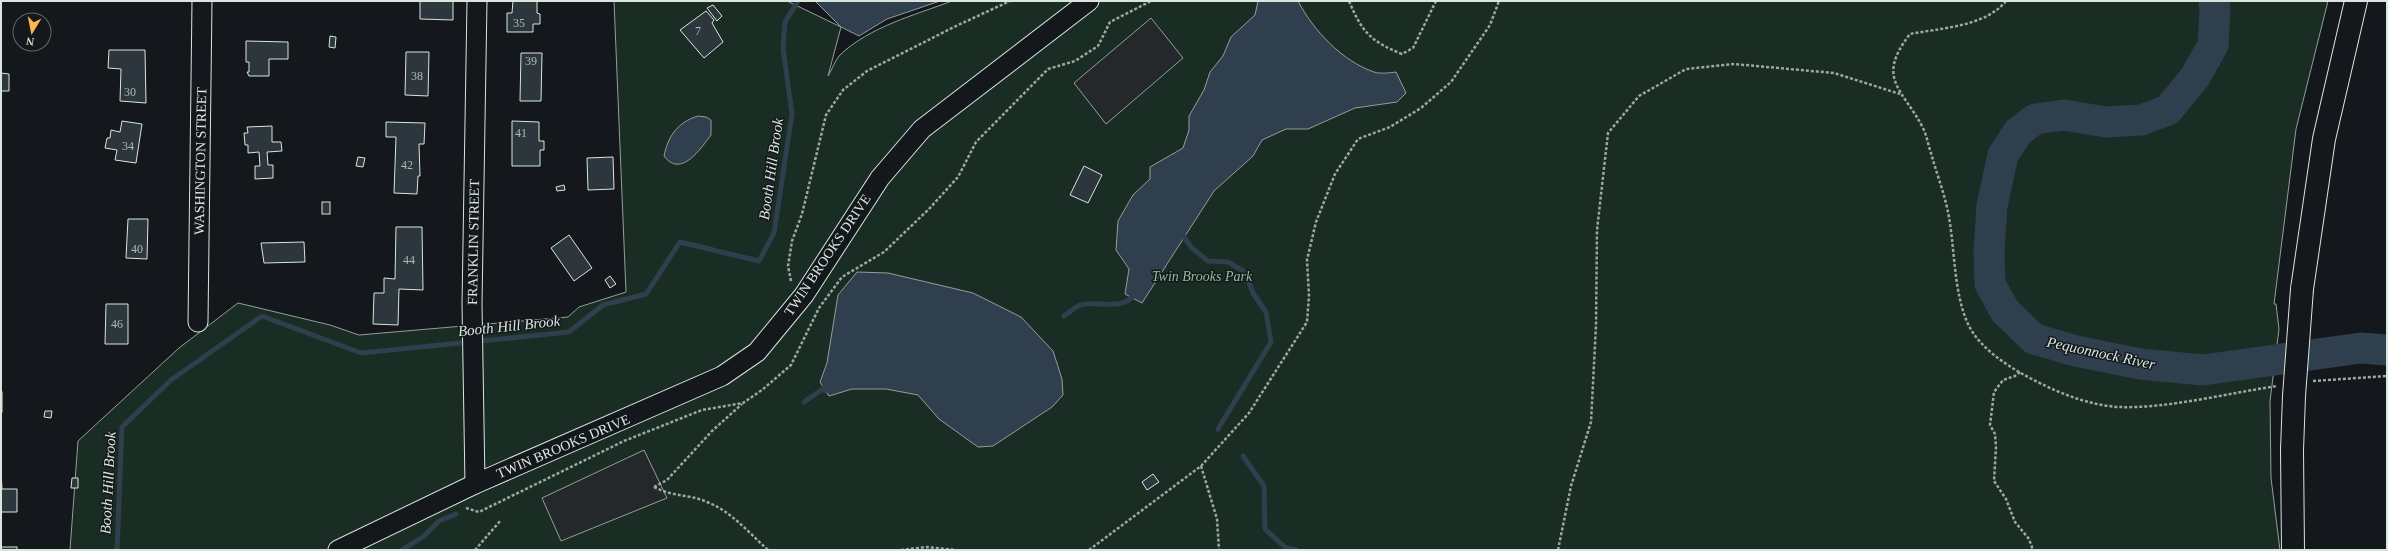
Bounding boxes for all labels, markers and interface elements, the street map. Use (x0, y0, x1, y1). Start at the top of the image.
north arrow (12, 12, 52, 52)
house number: 35 (513, 16, 525, 30)
house number: 7 (695, 24, 701, 38)
text: N (25, 35, 35, 48)
house number: 39 (525, 54, 537, 68)
house number: 38 (411, 69, 423, 83)
house number: 30 (124, 85, 136, 99)
street label: WASHINGTON STREET (192, 86, 209, 235)
water label: Booth Hill Brook (756, 117, 786, 221)
house number: 41 (515, 126, 527, 140)
house number: 34 (122, 139, 134, 153)
house number: 42 (401, 158, 413, 172)
street label: FRANKLIN STREET (465, 179, 482, 305)
street label: TWIN BROOKS DRIVE (781, 192, 874, 319)
house number: 40 (131, 242, 143, 256)
house number: 44 (403, 253, 415, 267)
park label: Twin Brooks Park (1152, 269, 1253, 284)
water label: Booth Hill Brook (457, 313, 561, 339)
house number: 46 (111, 317, 123, 331)
water label: Pequonnock River (2044, 333, 2157, 372)
street label: TWIN BROOKS DRIVE (494, 412, 632, 481)
water label: Booth Hill Brook (97, 431, 119, 535)

